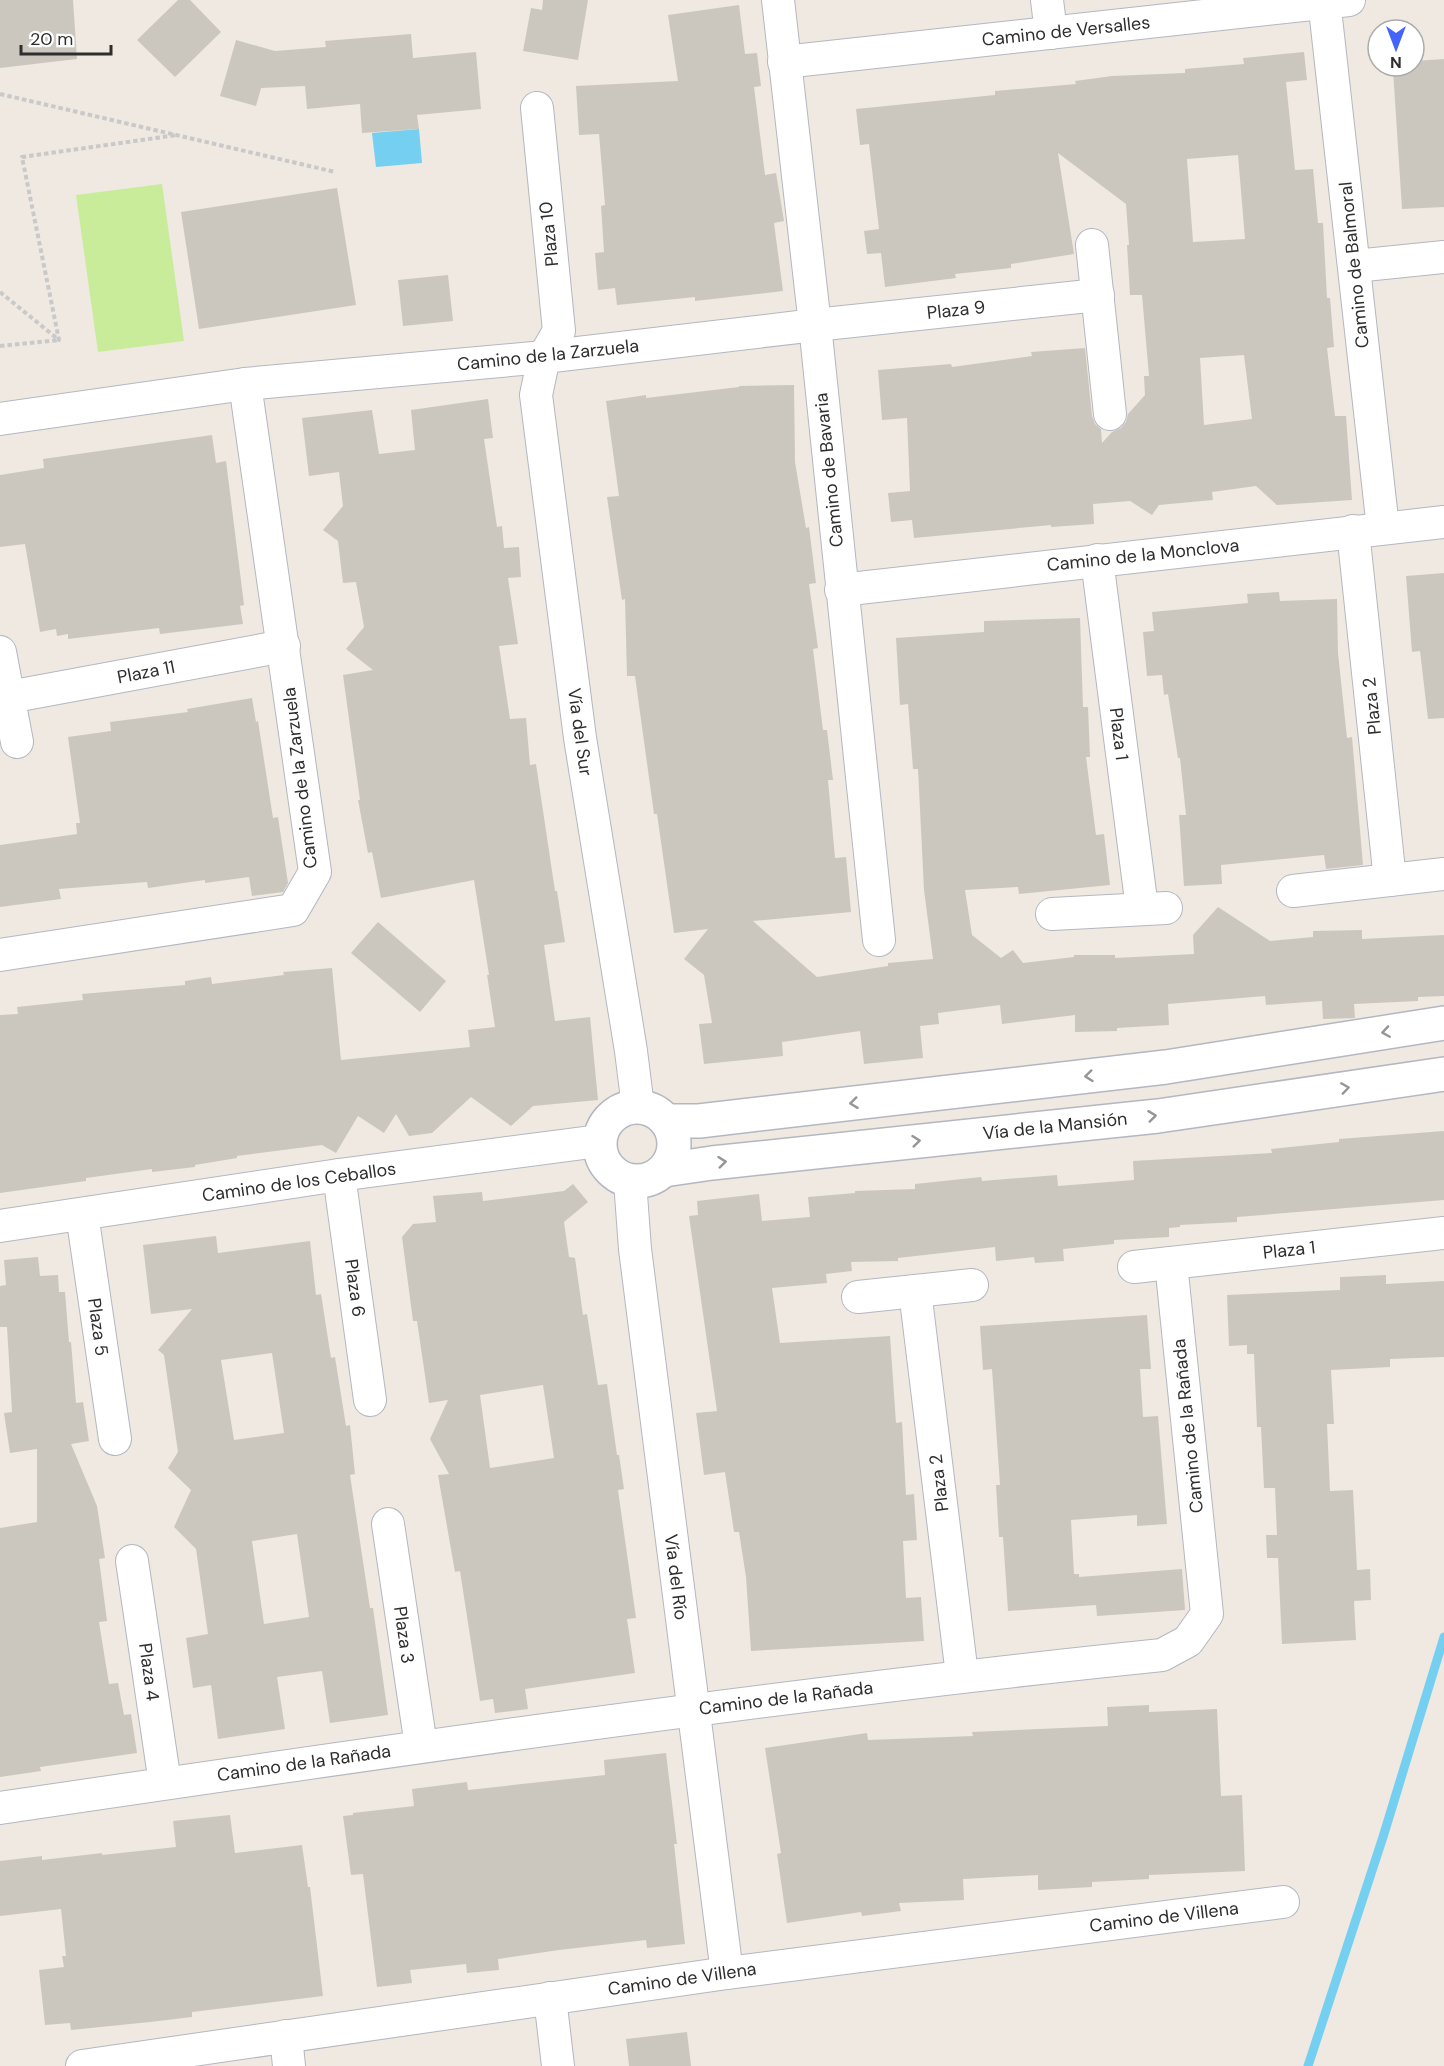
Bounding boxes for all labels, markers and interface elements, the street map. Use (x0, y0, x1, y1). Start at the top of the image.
street label: Camino de Versalles (981, 10, 1151, 52)
scale bar (21, 18, 111, 56)
north arrow (1366, 18, 1426, 78)
text: 20 m (30, 27, 73, 51)
text: N (1390, 52, 1402, 73)
street label: Camino de Balmoral (1333, 181, 1375, 349)
street label: Plaza 10 (534, 200, 564, 268)
street label: Plaza 9 (926, 295, 986, 325)
street label: Camino de la Zarzuela (456, 334, 640, 376)
street label: Camino de Bavaria (809, 392, 849, 548)
street label: Camino de la Monclova (1046, 533, 1240, 577)
street label: Plaza 11 (115, 655, 177, 689)
street label: Plaza 2 (1357, 676, 1387, 736)
street label: Camino de la Zarzuela (277, 686, 323, 870)
street label: Vía del Sur (562, 687, 598, 778)
street label: Plaza 1 (1104, 706, 1134, 762)
one-way arrow (1382, 1026, 1391, 1038)
one-way arrow (1085, 1069, 1094, 1082)
one-way arrow (1340, 1083, 1349, 1095)
one-way arrow (849, 1096, 859, 1109)
street label: Vía de la Mansión (982, 1106, 1128, 1146)
one-way arrow (1147, 1110, 1157, 1123)
one-way arrow (912, 1135, 921, 1148)
one-way arrow (718, 1156, 727, 1168)
street label: Camino de los Ceballos (200, 1157, 398, 1207)
street label: Plaza 1 (1262, 1235, 1316, 1265)
street label: Plaza 6 (339, 1257, 371, 1319)
street label: Plaza 5 (82, 1297, 114, 1357)
street label: Camino de la Rañada (1167, 1338, 1209, 1514)
street label: Plaza 2 (924, 1453, 954, 1513)
street label: Vía del Río (659, 1533, 693, 1621)
street label: Plaza 3 (388, 1605, 420, 1665)
street label: Plaza 4 (133, 1642, 165, 1702)
street label: Camino de la Rañada (698, 1675, 874, 1721)
street label: Camino de la Rañada (216, 1739, 392, 1787)
street label: Camino de Villena (1088, 1896, 1240, 1938)
street label: Camino de Villena (606, 1957, 758, 2001)

